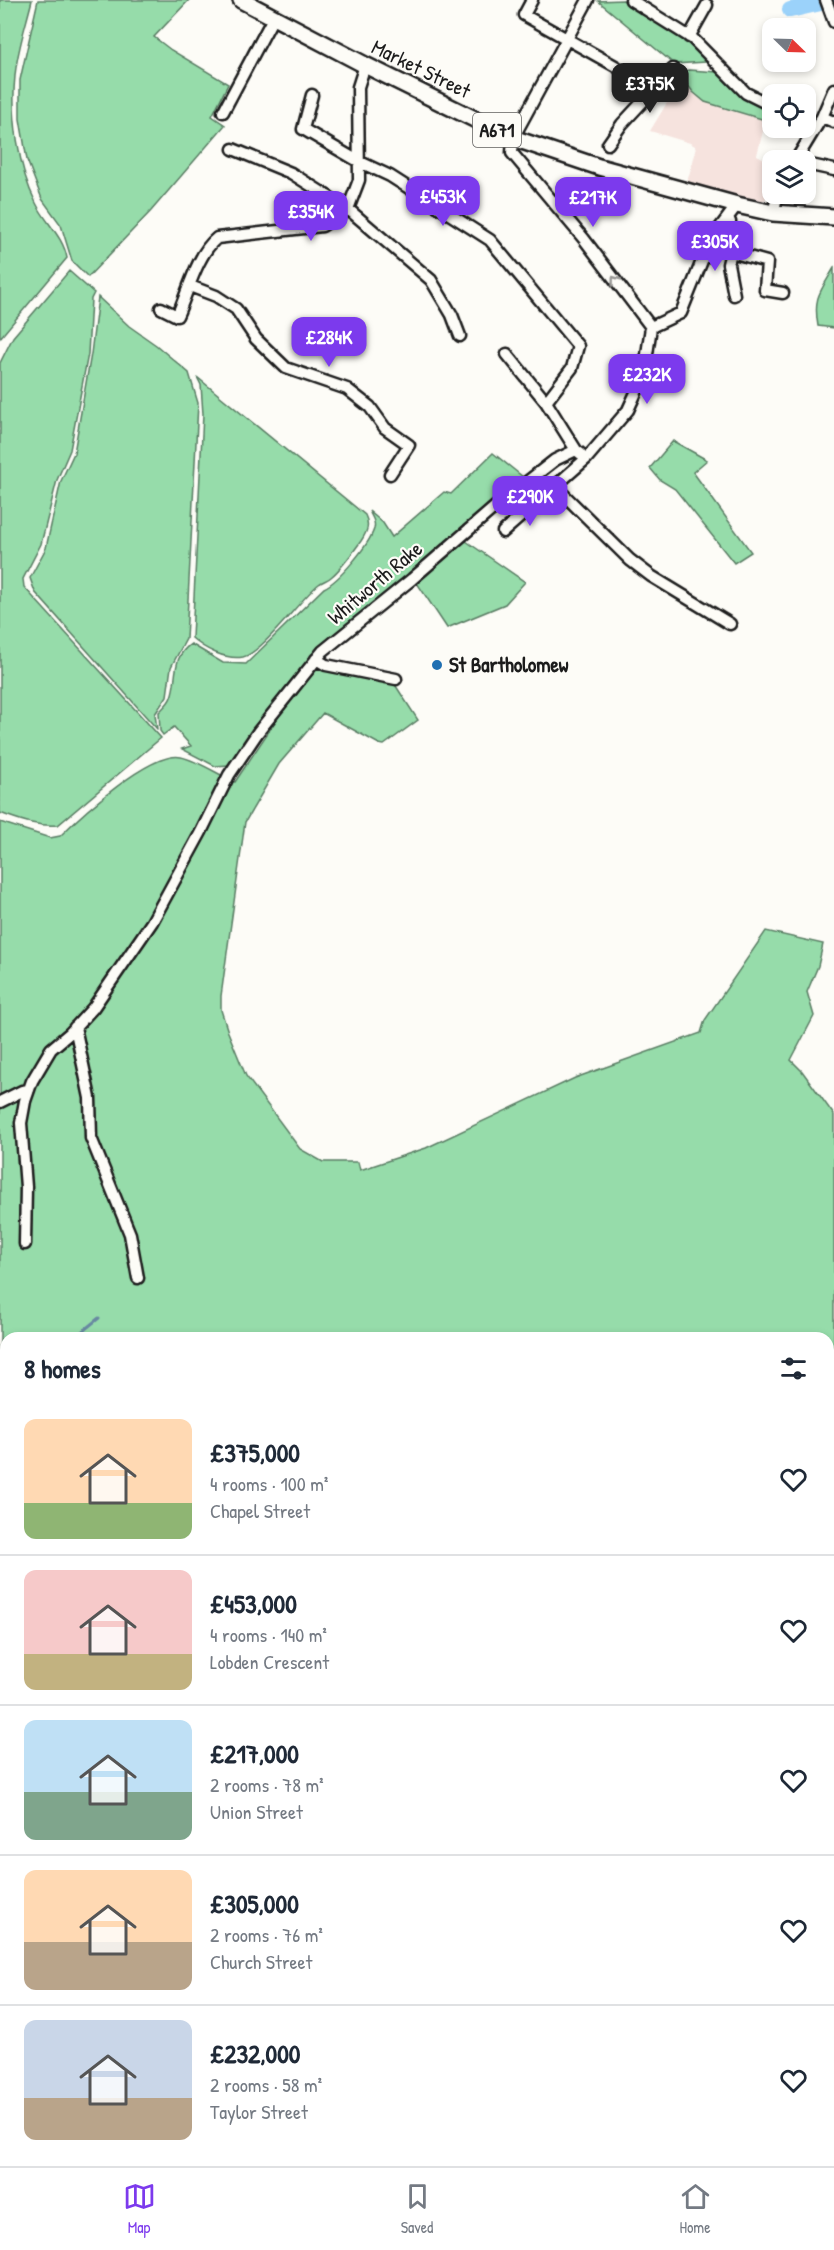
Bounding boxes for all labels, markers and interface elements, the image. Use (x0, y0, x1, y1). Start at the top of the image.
north arrow (762, 18, 816, 72)
map controls (762, 18, 816, 204)
street label: Market Street (367, 32, 476, 105)
pin: £375K (608, 63, 692, 114)
text: £375K (626, 69, 674, 96)
button: locate (762, 84, 816, 138)
road number: A671 (473, 113, 521, 147)
button: layers (762, 150, 816, 204)
pin: £453K (401, 176, 485, 227)
pin: £217K (551, 177, 635, 228)
text: £453K (420, 182, 466, 209)
text: £217K (569, 183, 617, 210)
pin: £354K (269, 191, 353, 242)
text: £354K (288, 197, 334, 224)
pin: £305K (673, 221, 757, 272)
text: £305K (691, 227, 739, 254)
one-way arrow (612, 276, 623, 287)
pin: £284K (287, 317, 371, 368)
text: £284K (306, 323, 352, 350)
pin: £232K (605, 354, 689, 405)
text: £232K (622, 360, 672, 387)
pin: £290K (488, 476, 572, 527)
text: £290K (506, 482, 554, 509)
street label: Whitworth Rake (321, 534, 428, 631)
place label: St Bartholomew (449, 650, 569, 679)
marker: St Bartholomew (430, 658, 444, 672)
text: 8 homes (24, 1351, 101, 1386)
icon: filters (777, 1352, 810, 1385)
text: £375,000 (210, 1435, 300, 1470)
icon: home (72, 1443, 144, 1515)
icon: heart (777, 1463, 810, 1496)
text: 4 rooms · 100 m² (210, 1470, 328, 1497)
text: Chapel Street (210, 1497, 310, 1524)
text: £453,000 (210, 1586, 297, 1621)
icon: home (72, 1594, 144, 1666)
icon: heart (777, 1614, 810, 1647)
text: 4 rooms · 140 m² (210, 1621, 327, 1648)
text: Lobden Crescent (210, 1648, 329, 1675)
text: £217,000 (210, 1736, 299, 1771)
icon: home (72, 1744, 144, 1816)
icon: heart (777, 1764, 810, 1797)
text: 2 rooms · 78 m² (210, 1771, 324, 1798)
text: Union Street (210, 1798, 303, 1825)
text: £305,000 (210, 1886, 299, 1921)
icon: home (72, 1894, 144, 1966)
icon: heart (777, 1914, 810, 1947)
text: 2 rooms · 76 m² (210, 1921, 323, 1948)
text: Church Street (210, 1948, 312, 1975)
text: £232,000 (210, 2036, 300, 2071)
icon: home (72, 2044, 144, 2116)
icon: heart (777, 2064, 810, 2097)
text: 2 rooms · 58 m² (210, 2071, 322, 2098)
text: Taylor Street (210, 2098, 308, 2125)
tab: Map (123, 2180, 156, 2238)
tab: Saved (401, 2180, 434, 2238)
tab: Home (679, 2180, 712, 2238)

